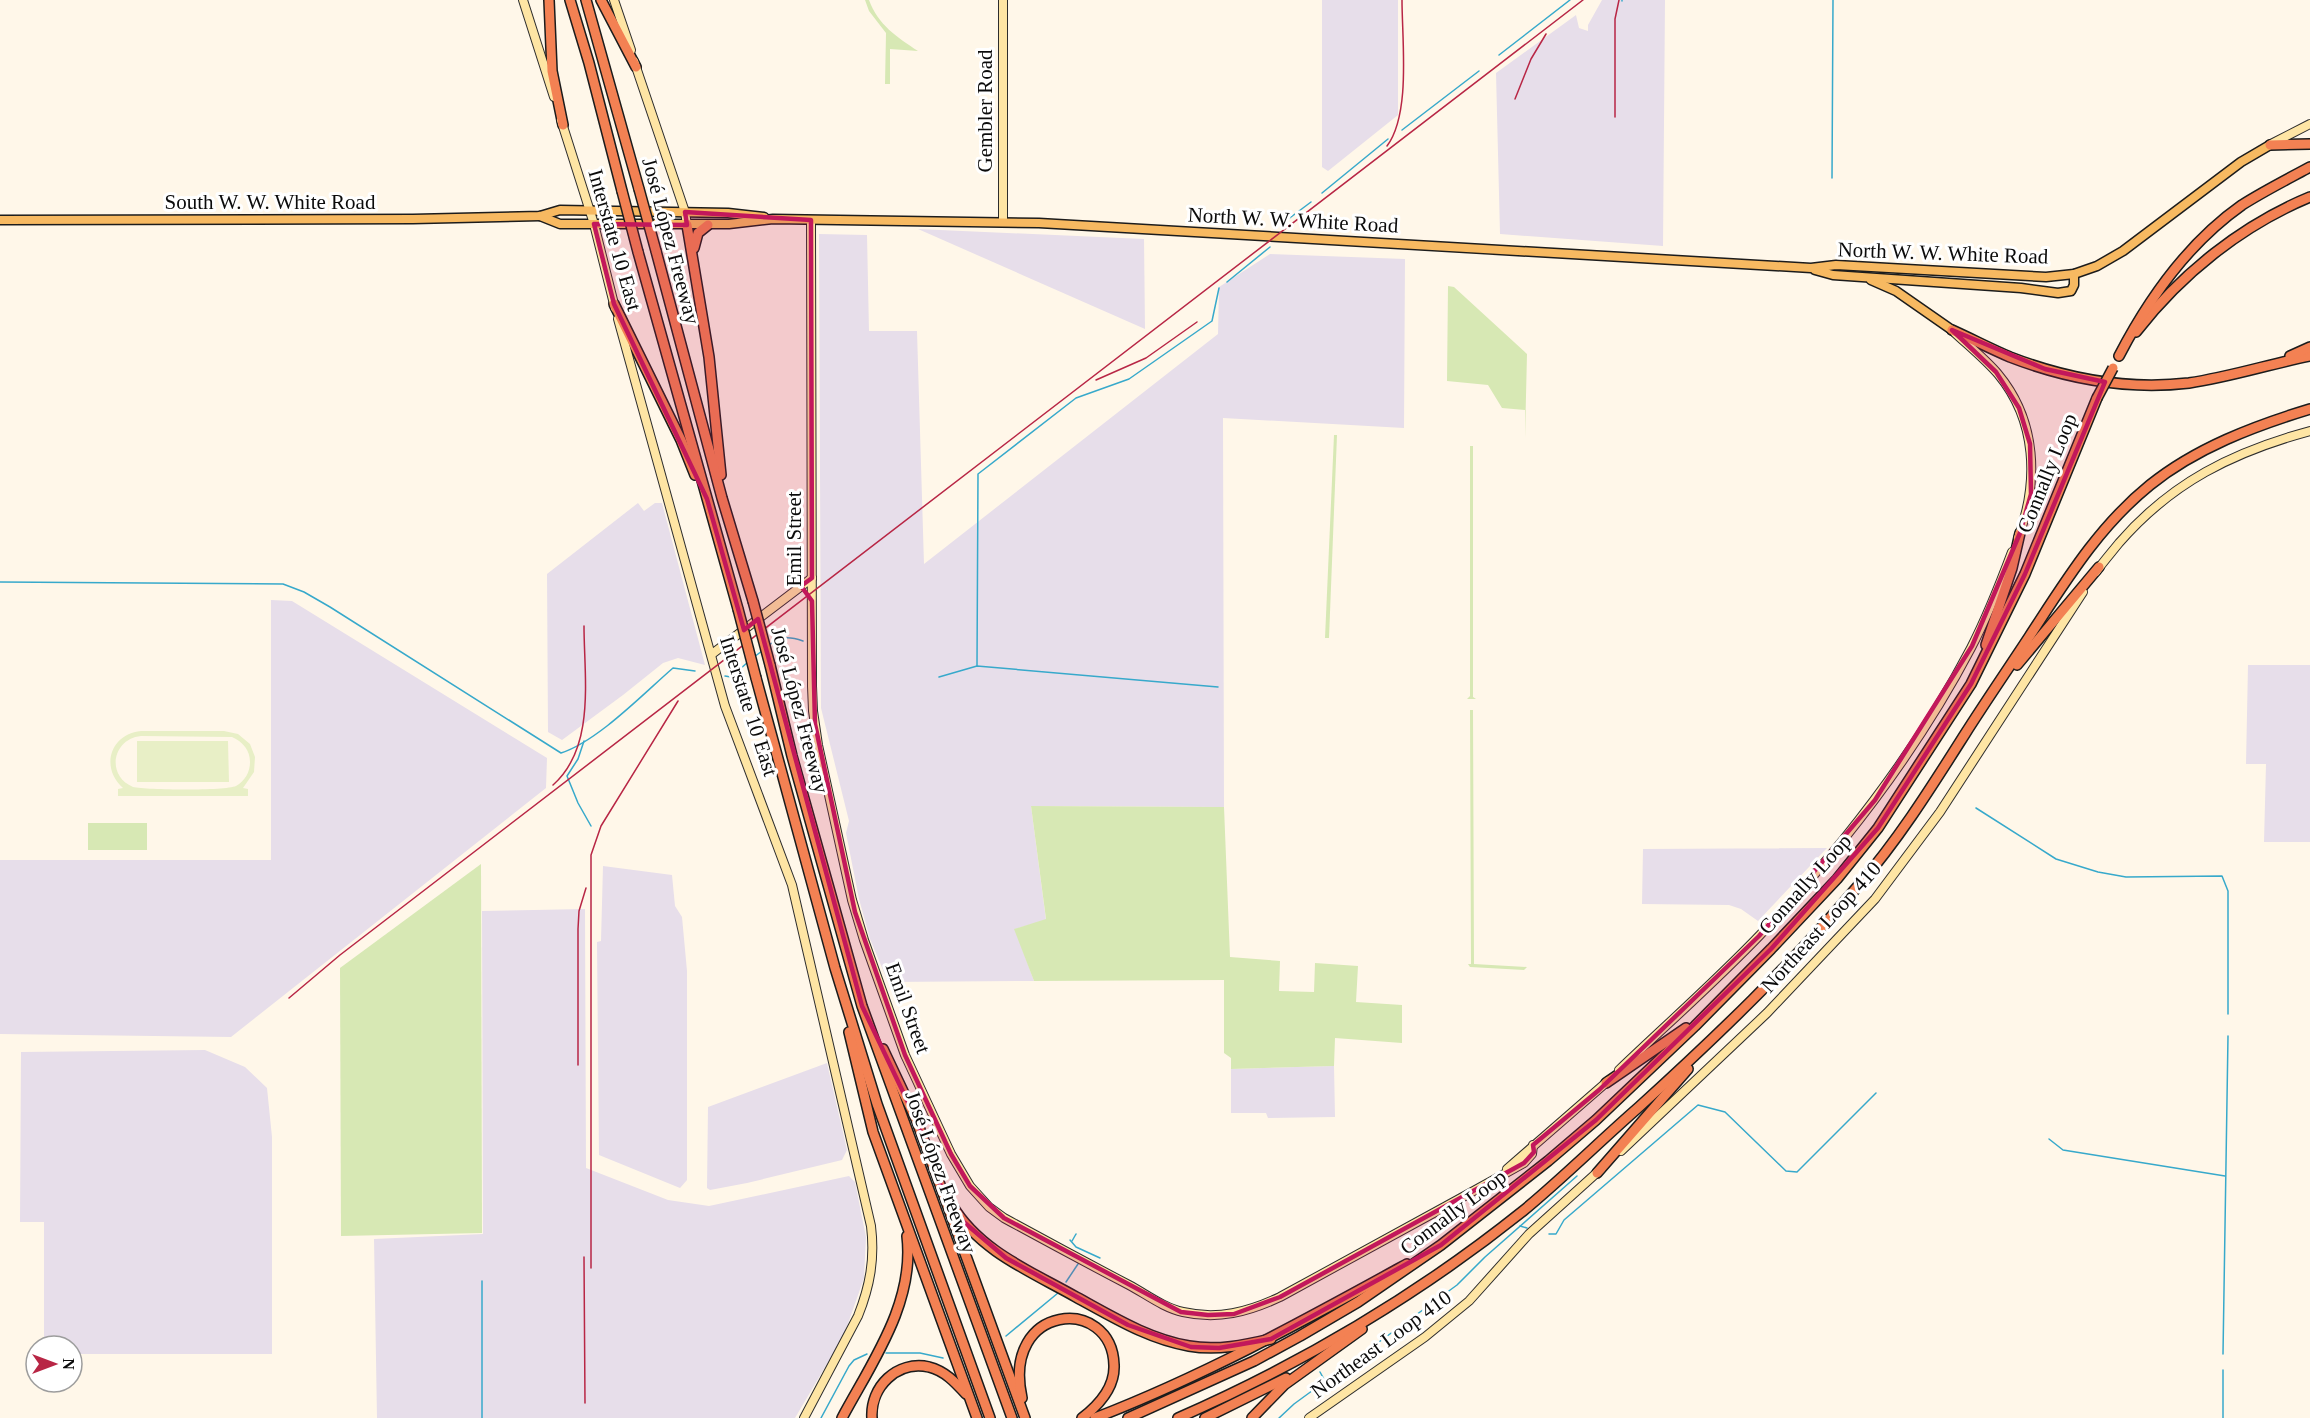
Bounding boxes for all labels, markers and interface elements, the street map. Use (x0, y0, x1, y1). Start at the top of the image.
street label: Gembler Road (973, 49, 997, 173)
street label: José López Freeway (637, 155, 705, 327)
street label: Interstate 10 East (583, 167, 647, 314)
street label: South W. W. White Road (165, 190, 376, 214)
street label: North W. W. White Road (1187, 203, 1399, 238)
street label: North W. W. White Road (1837, 237, 2049, 269)
street label: Connally Loop (2012, 410, 2082, 536)
street label: Emil Street (782, 491, 806, 587)
street label: José López Freeway (766, 624, 834, 796)
street label: Interstate 10 East (715, 633, 783, 779)
street label: Connally Loop (1754, 829, 1856, 939)
street label: Northeast Loop 410 (1756, 857, 1886, 997)
street label: Emil Street (880, 959, 936, 1057)
street label: José López Freeway (900, 1087, 982, 1257)
street label: Connally Loop (1395, 1164, 1511, 1260)
street label: Northeast Loop 410 (1306, 1285, 1456, 1403)
north arrow (24, 1334, 84, 1394)
text: N (60, 1358, 77, 1370)

